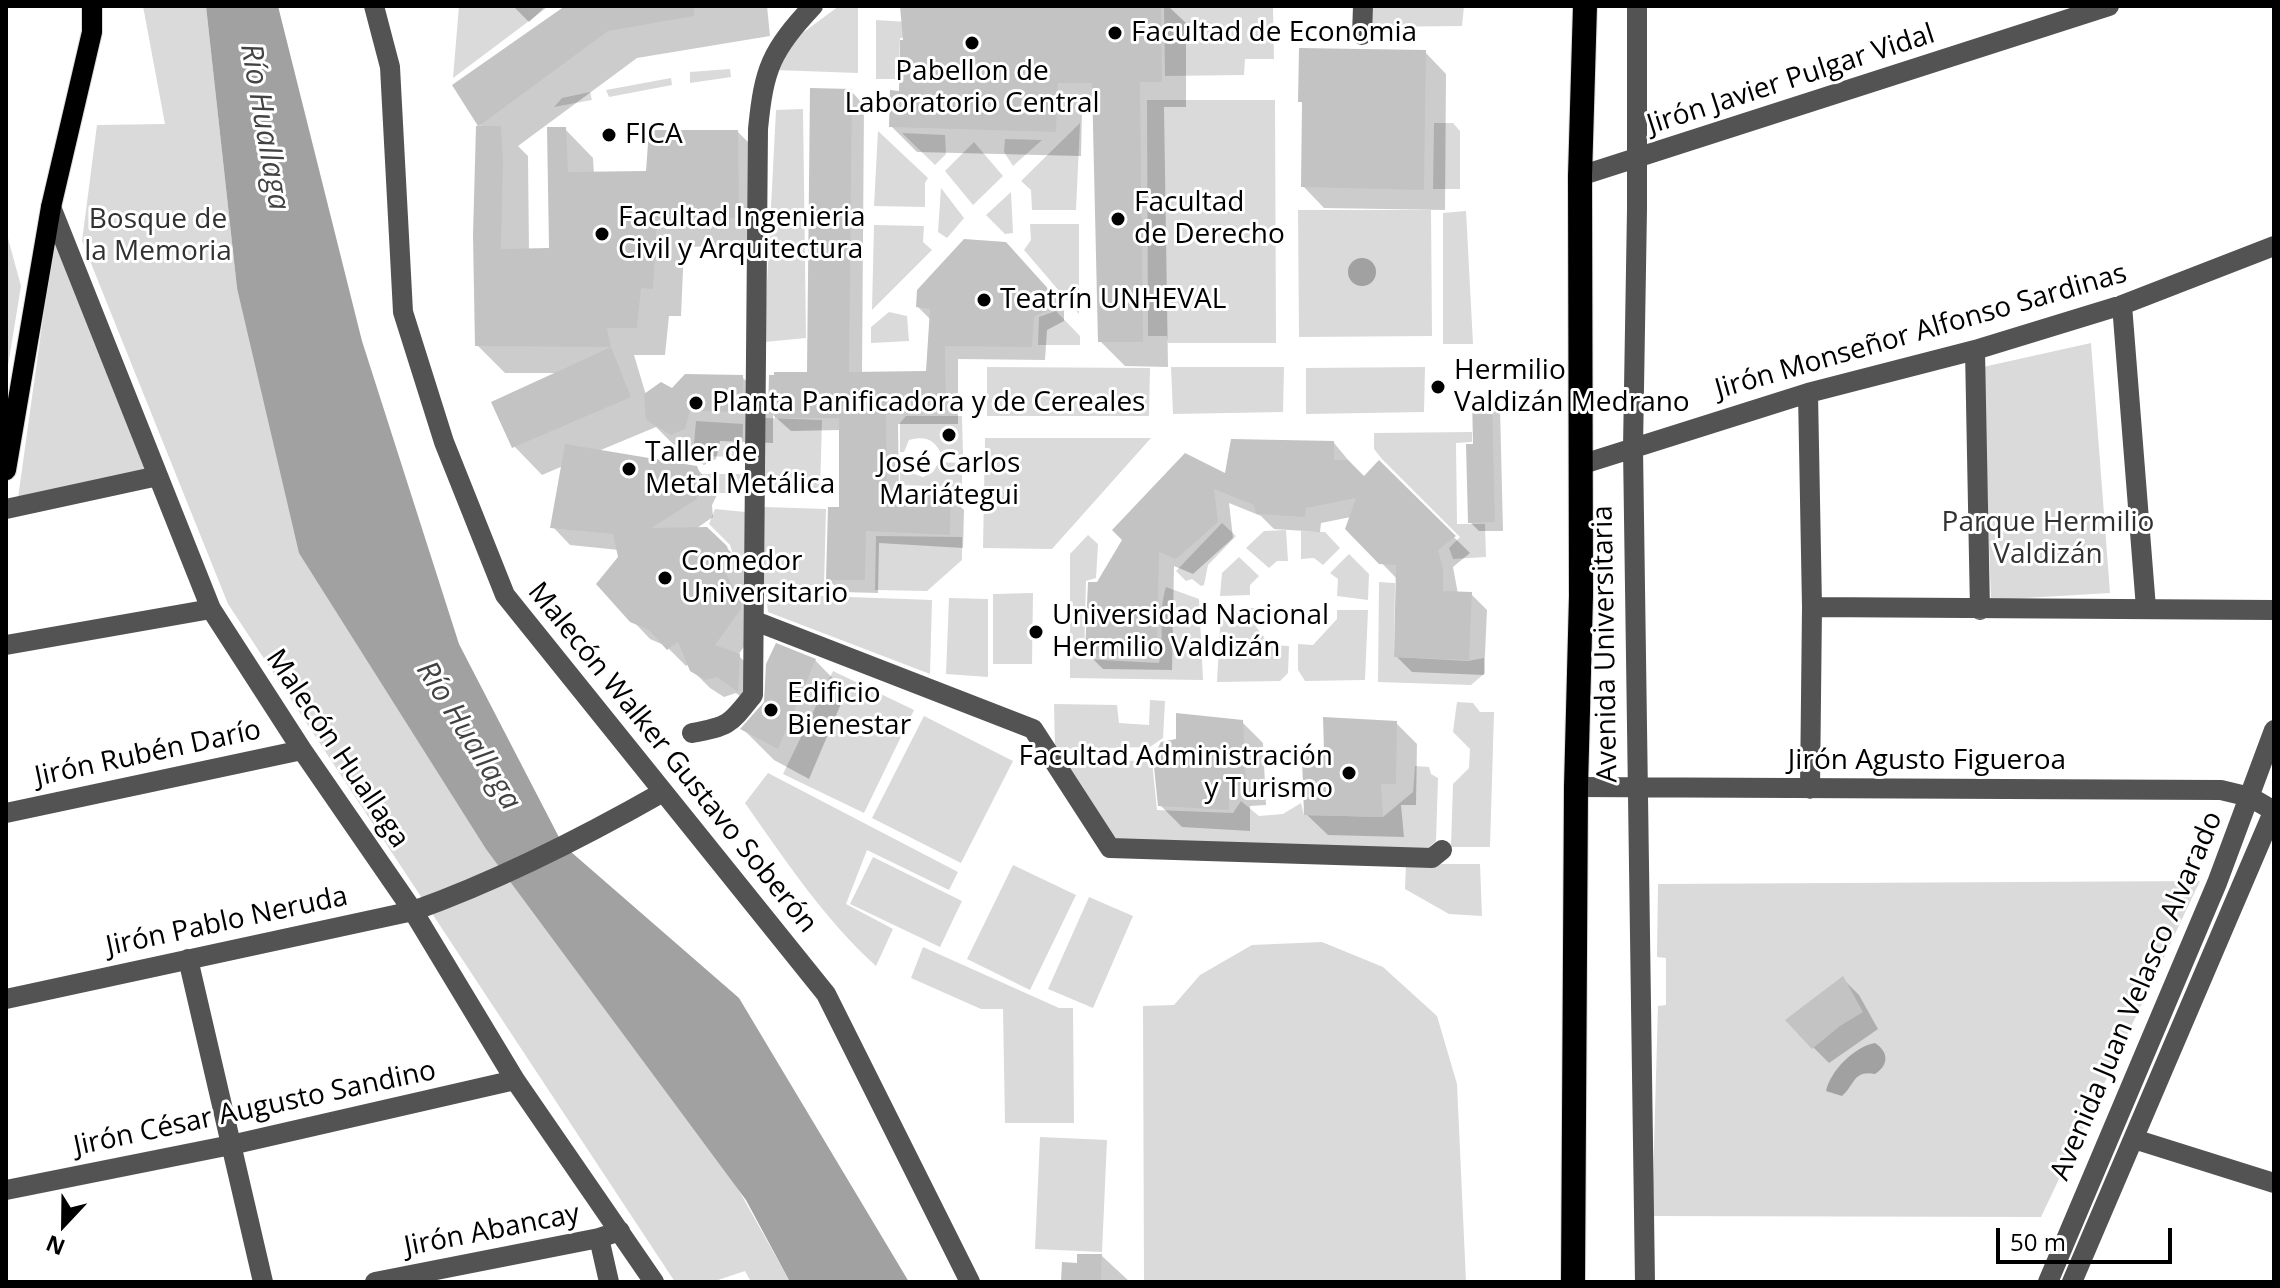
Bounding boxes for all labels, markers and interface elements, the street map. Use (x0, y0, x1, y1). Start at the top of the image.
place label: Facultad de Economia (1131, 16, 1417, 50)
street label: Jirón Javier Pulgar Vidal (1643, 18, 1939, 142)
marker: Facultad de Economia (1106, 24, 1124, 42)
marker: Pabellon de Laboratorio Central (963, 34, 981, 52)
water label: Río Huallaga (232, 41, 296, 213)
place label: Pabellon de Laboratorio Central (844, 55, 1100, 121)
place label: FICA (625, 118, 683, 152)
marker: FICA (600, 126, 618, 144)
place label: Facultad de Derecho (1134, 186, 1285, 252)
place label: Facultad Ingenieria Civil y Arquitectura (618, 201, 866, 267)
park label: Bosque de la Memoria (84, 203, 232, 269)
marker: Facultad de Derecho (1109, 210, 1127, 228)
marker: Facultad Ingenieria Civil y Arquitectura (593, 225, 611, 243)
street label: Jirón Monseñor Alfonso Sardinas (1711, 257, 2131, 407)
place label: Teatrín UNHEVAL (1000, 283, 1226, 317)
marker: Teatrín UNHEVAL (975, 291, 993, 309)
place label: Hermilio Valdizán Medrano (1454, 354, 1690, 420)
marker: Hermilio Valdizán Medrano (1429, 378, 1447, 396)
place label: Planta Panificadora y de Cereales (712, 386, 1145, 420)
marker: Planta Panificadora y de Cereales (687, 394, 705, 412)
marker: José Carlos Mariátegui (940, 426, 958, 444)
place label: Taller de Metal Metálica (645, 436, 835, 502)
place label: José Carlos Mariátegui (878, 447, 1020, 513)
marker: Taller de Metal Metálica (620, 460, 638, 478)
street label: Avenida Universitaria (1587, 505, 1625, 783)
park label: Parque Hermilio Valdizán (1942, 506, 2154, 572)
place label: Comedor Universitario (681, 545, 848, 611)
marker: Comedor Universitario (656, 569, 674, 587)
street label: Malecón Walker Gustavo Soberón (520, 576, 824, 940)
place label: Universidad Nacional Hermilio Valdizán (1052, 599, 1329, 665)
marker: Universidad Nacional Hermilio Valdizán (1027, 623, 1045, 641)
street label: Malecón Huallaga (258, 643, 416, 855)
water label: Río Huallaga (408, 655, 528, 817)
place label: Edificio Bienestar (787, 677, 911, 743)
marker: Edificio Bienestar (762, 701, 780, 719)
street label: Jirón Rubén Darío (32, 714, 264, 794)
place label: Facultad Administración y Turismo (1019, 740, 1333, 806)
street label: Jirón Agusto Figueroa (1788, 744, 2066, 778)
marker: Facultad Administración y Turismo (1340, 764, 1358, 782)
street label: Avenida Juan Velasco Alvarado (2044, 806, 2230, 1186)
street label: Jirón Pablo Neruda (103, 880, 351, 964)
street label: Jirón César Augusto Sandino (71, 1054, 439, 1164)
north arrow (24, 1184, 104, 1264)
street label: Jirón Abancay (401, 1198, 583, 1264)
scale bar (2000, 1212, 2176, 1262)
text: 50 m (2010, 1225, 2066, 1258)
text: N (41, 1229, 69, 1264)

